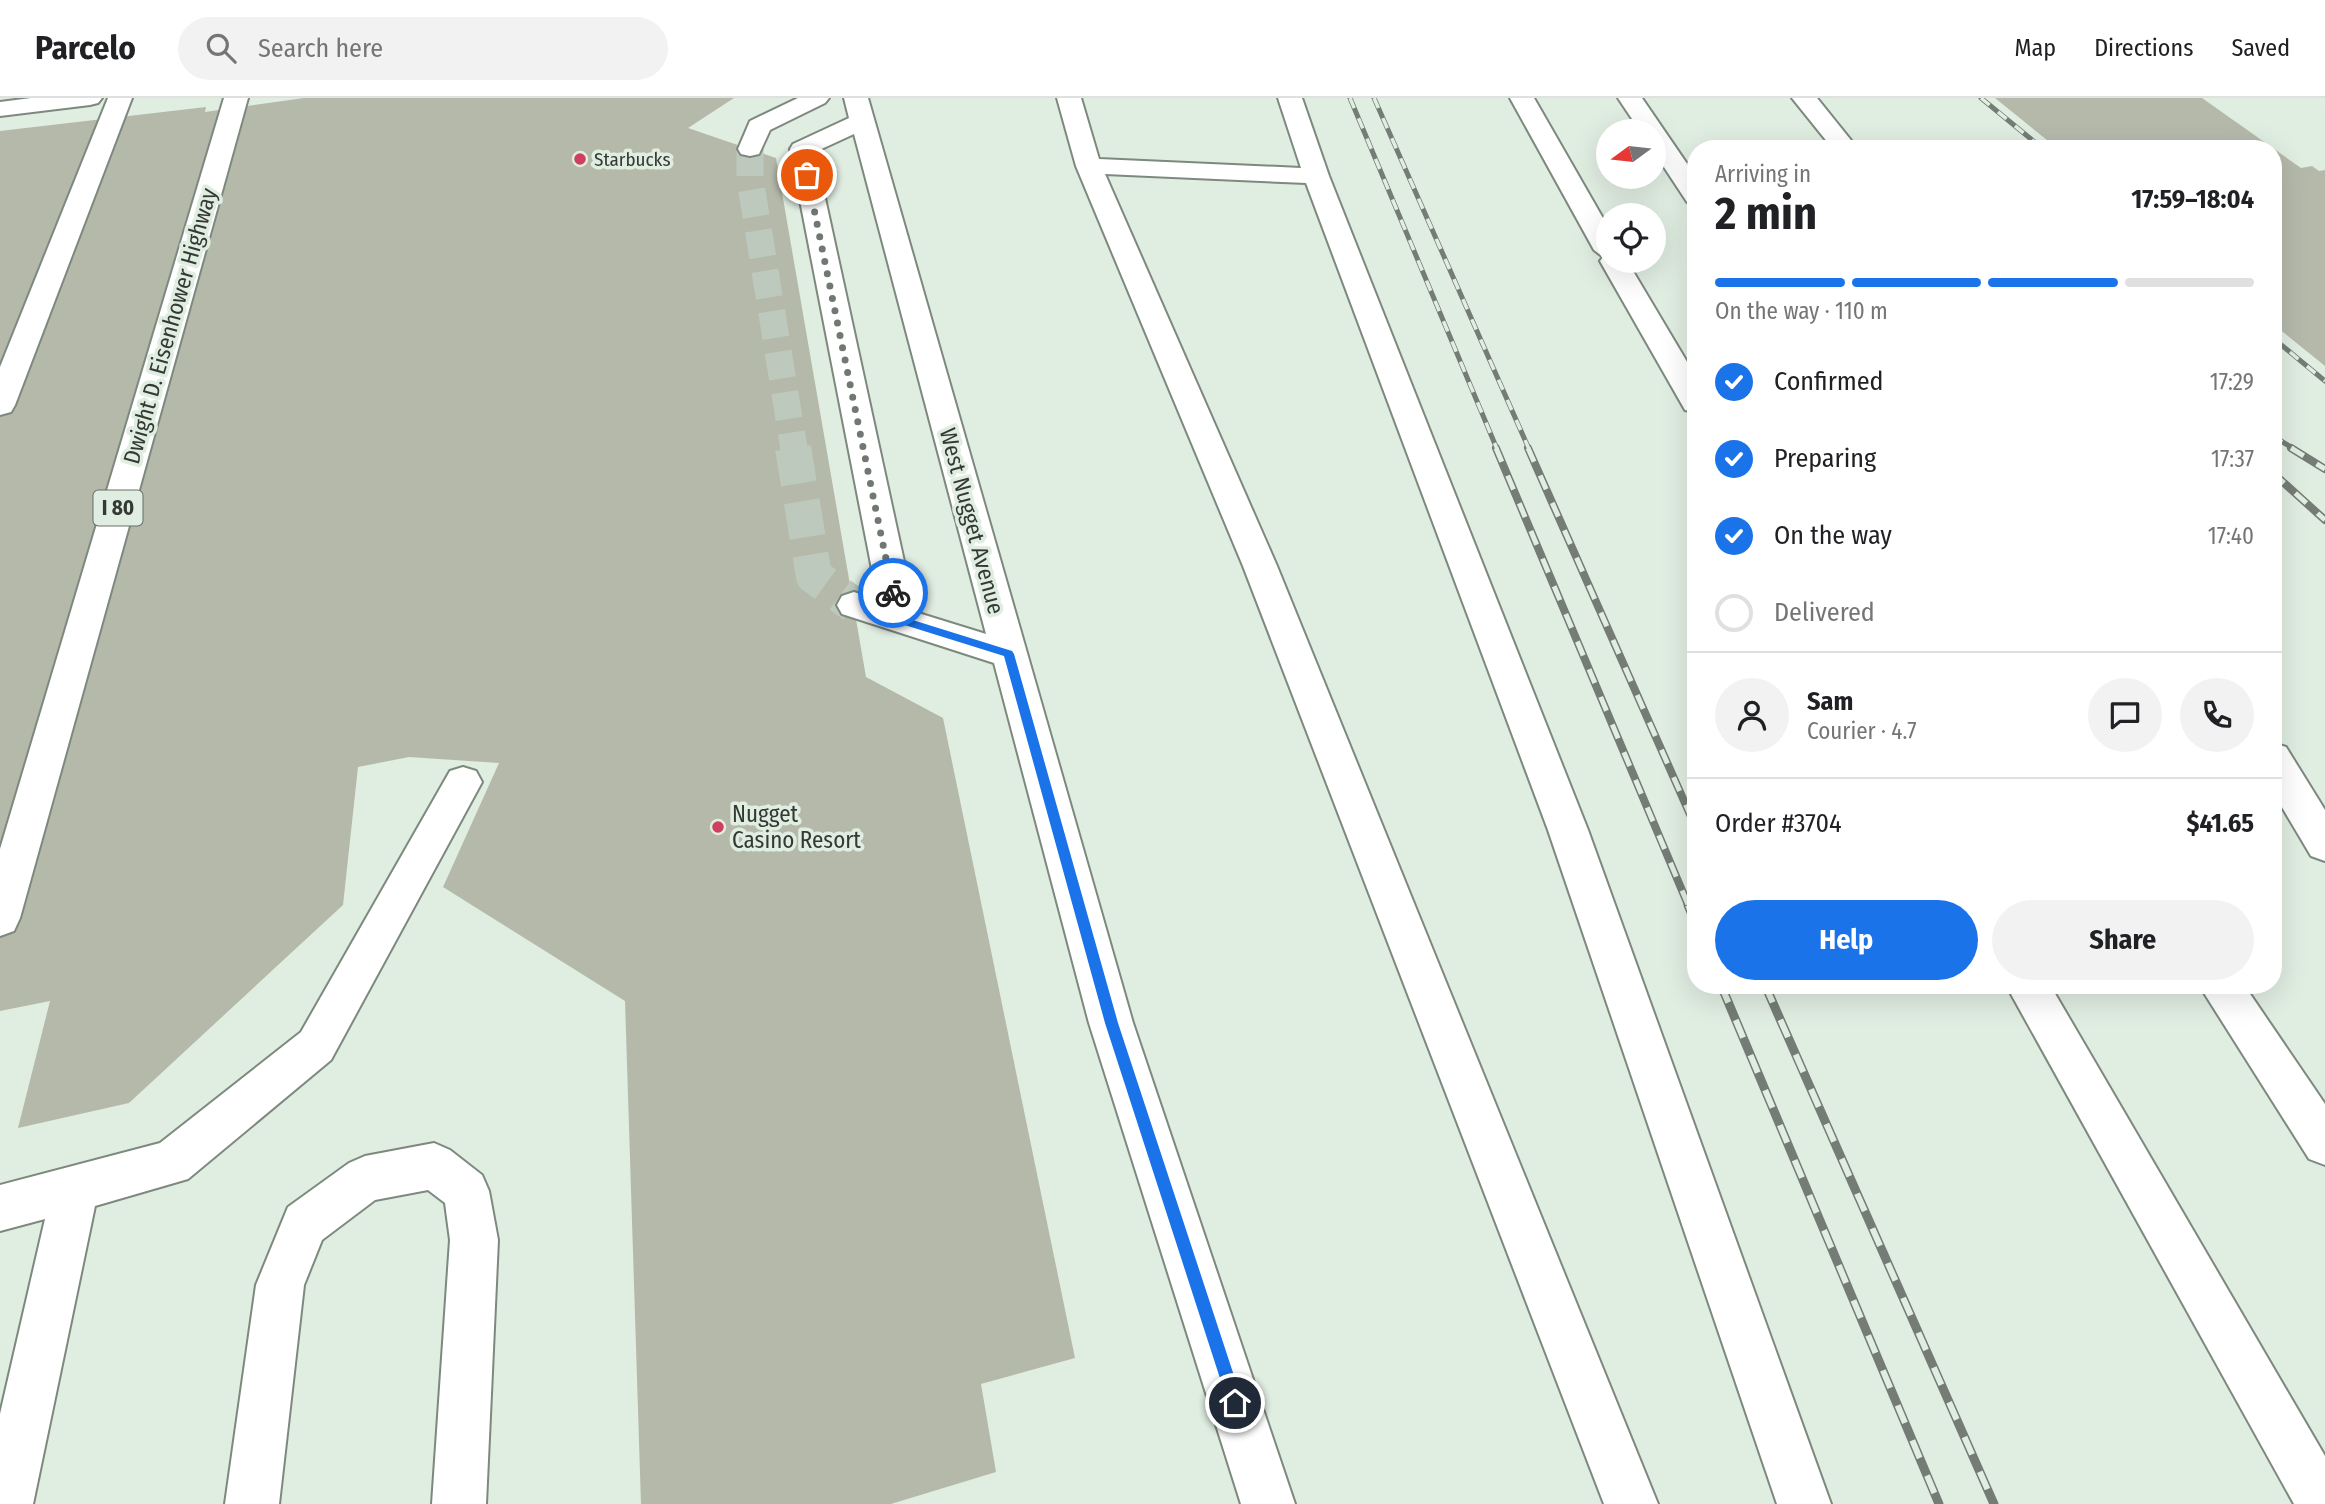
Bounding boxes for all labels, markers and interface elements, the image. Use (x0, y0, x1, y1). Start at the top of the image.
search box (178, 17, 668, 80)
text: Parcelo (35, 28, 136, 68)
icon: search (202, 29, 240, 67)
text: Search here (258, 33, 383, 64)
text: Map (2015, 34, 2056, 62)
text: Directions (2094, 34, 2193, 62)
text: Saved (2231, 34, 2290, 62)
north arrow (1596, 119, 1666, 189)
map controls (1596, 119, 1666, 273)
pin (777, 145, 837, 205)
place label: Starbucks (594, 148, 671, 171)
marker: Starbucks (572, 151, 588, 167)
icon: bag (788, 156, 826, 194)
text: Arriving in (1715, 160, 1811, 188)
street label: Dwight D. Eisenhower Highway (117, 184, 223, 467)
text: 17:59–18:04 (2131, 184, 2254, 215)
text: 2 min (1715, 186, 1817, 241)
button: locate (1596, 203, 1666, 273)
text: On the way · 110 m (1715, 297, 1888, 325)
icon: check (1715, 363, 1753, 401)
text: Confirmed (1774, 366, 1884, 397)
text: 17:29 (2210, 368, 2254, 396)
street label: West Nugget Avenue (934, 425, 1010, 617)
icon: check (1715, 440, 1753, 478)
text: Preparing (1774, 443, 1876, 474)
text: 17:37 (2211, 445, 2254, 473)
road number: I 80 (94, 490, 142, 526)
icon: check (1715, 517, 1753, 555)
text: On the way (1774, 520, 1892, 551)
text: 17:40 (2208, 522, 2254, 550)
courier (858, 558, 928, 628)
icon: bike (874, 574, 912, 612)
text: Delivered (1774, 597, 1875, 628)
button: person (1715, 678, 1789, 752)
button: chat (2088, 678, 2162, 752)
button: phone (2180, 678, 2254, 752)
text: Sam (1807, 686, 1853, 717)
text: Courier · 4.7 (1807, 717, 1917, 745)
place label: Nugget Casino Resort (732, 800, 861, 854)
text: Order #3704 (1715, 808, 1842, 839)
text: $41.65 (2187, 808, 2254, 839)
marker: Nugget Casino Resort (710, 819, 726, 835)
button: Help (1715, 900, 1978, 980)
button: Share (1992, 900, 2254, 980)
pin (1205, 1373, 1265, 1433)
icon: home (1216, 1384, 1254, 1422)

